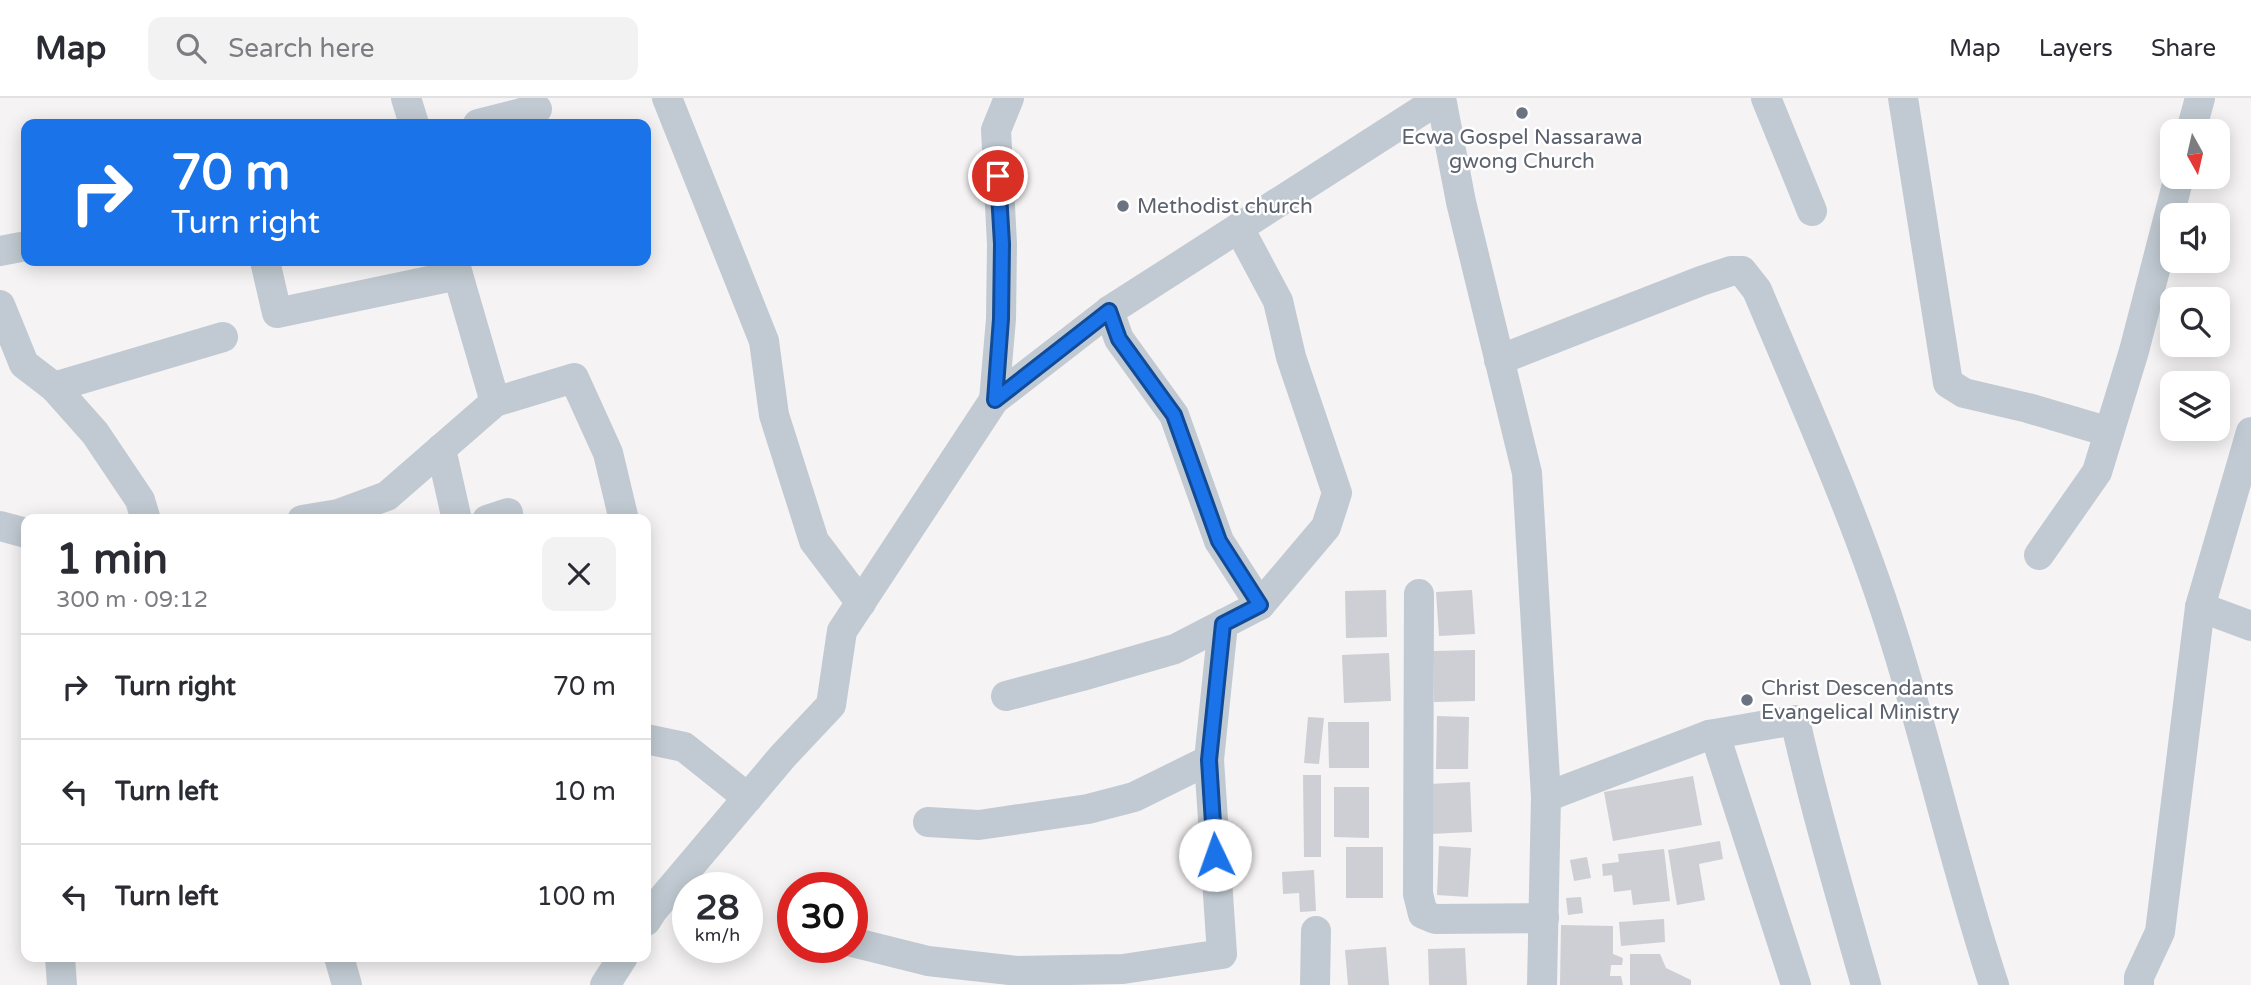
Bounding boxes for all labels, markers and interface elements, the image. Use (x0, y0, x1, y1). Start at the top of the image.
search box (148, 17, 638, 80)
text: Map (35, 29, 106, 68)
icon: search (172, 29, 210, 67)
text: Search here (228, 33, 374, 64)
text: Map (1949, 34, 2001, 63)
text: Layers (2039, 34, 2113, 63)
text: Share (2151, 34, 2216, 63)
marker: Ecwa Gospel Nassarawa gwong Church (1514, 105, 1530, 121)
north arrow (2160, 119, 2230, 189)
map controls (2160, 119, 2230, 441)
place label: Ecwa Gospel Nassarawa gwong Church (1401, 125, 1643, 174)
text: 70 m (171, 144, 290, 203)
pin (968, 146, 1028, 206)
icon: right (56, 147, 147, 238)
icon: arrive (979, 157, 1017, 195)
place label: Methodist church (1137, 194, 1313, 219)
marker: Methodist church (1115, 198, 1131, 214)
button: sound (2160, 203, 2230, 273)
text: Turn right (171, 204, 320, 242)
button: search (2160, 287, 2230, 357)
button: layers (2160, 371, 2230, 441)
text: 1 min (56, 534, 168, 585)
button: close (542, 537, 616, 611)
text: 300 m · 09:12 (56, 586, 208, 614)
icon: right (56, 668, 94, 706)
text: Turn right (115, 671, 236, 702)
text: 70 m (553, 671, 616, 702)
place label: Christ Descendants Evangelical Ministry (1761, 676, 1960, 725)
marker: Christ Descendants Evangelical Ministry (1739, 692, 1755, 708)
icon: left (56, 773, 94, 811)
text: Turn left (115, 776, 218, 807)
text: 10 m (553, 776, 616, 807)
position arrow (1178, 818, 1252, 892)
speed limit sign: 30 (777, 872, 868, 963)
icon: left (56, 878, 94, 916)
text: Turn left (115, 881, 218, 912)
text: 100 m (536, 881, 616, 912)
text: 28 (696, 887, 739, 929)
text: km/h (695, 924, 740, 946)

